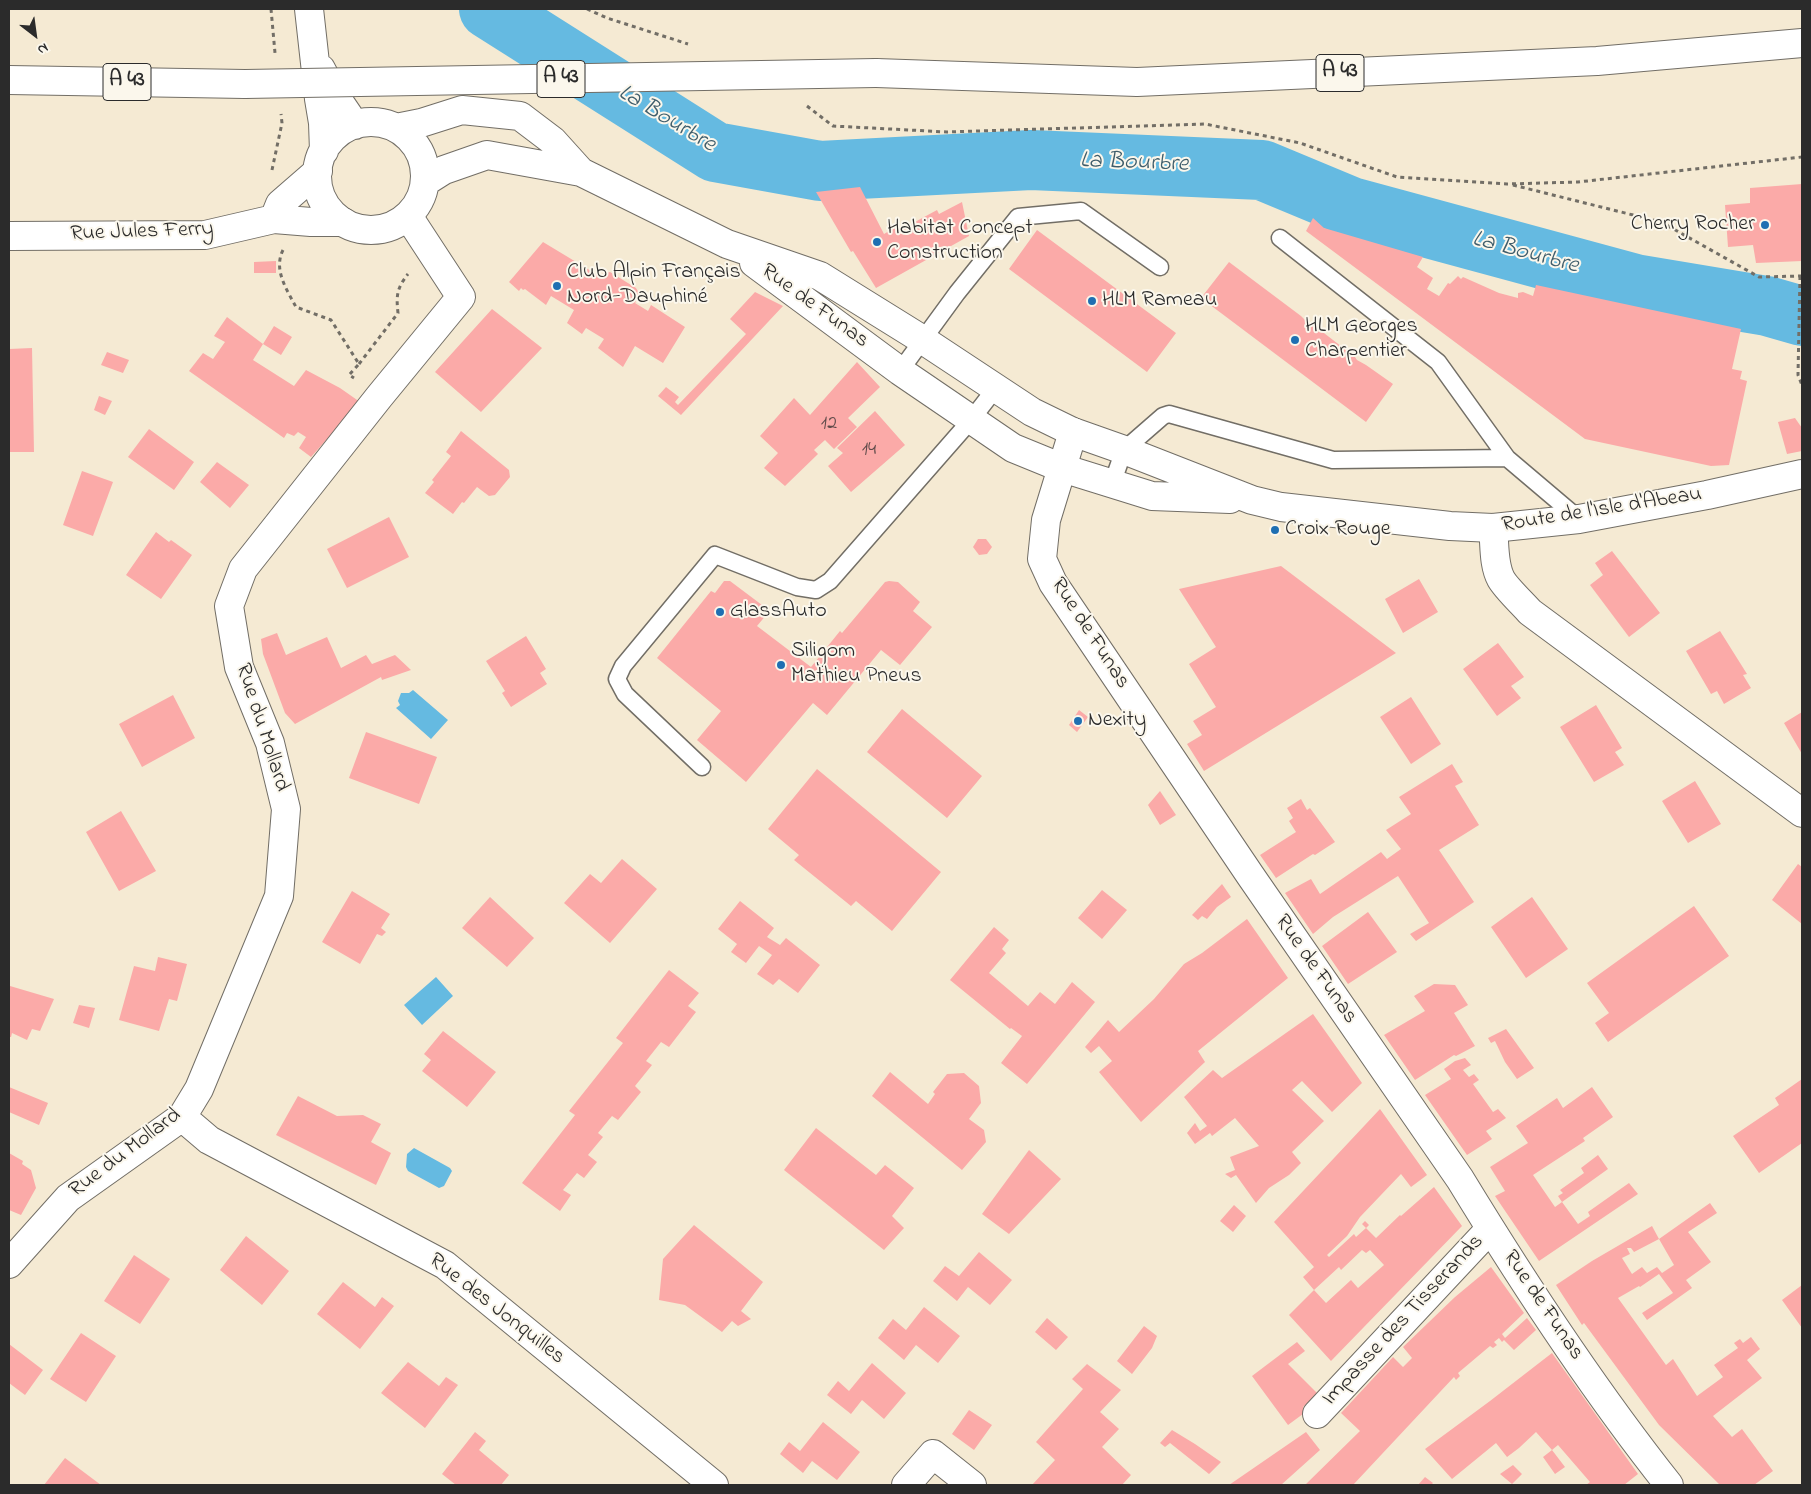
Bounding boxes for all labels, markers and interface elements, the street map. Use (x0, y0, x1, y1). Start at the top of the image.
north arrow (10, 10, 60, 60)
text: N (33, 37, 52, 60)
road number: A 43 (1316, 54, 1364, 92)
road number: A 43 (537, 61, 585, 98)
road number: A 43 (103, 64, 151, 100)
water label: La Bourbre (612, 80, 720, 160)
water label: La Bourbre (1079, 148, 1189, 180)
place label: Cherry Rocher (1631, 212, 1755, 238)
place label: Habitat Concept Construction (887, 216, 1033, 268)
street label: Rue Jules Ferry (70, 217, 214, 249)
marker: Cherry Rocher (1759, 219, 1771, 231)
water label: La Bourbre (1469, 226, 1581, 282)
marker: Habitat Concept Construction (871, 236, 883, 248)
street label: Rue de Funas (755, 259, 873, 355)
place label: Club Alpin Français Nord-Dauphiné (567, 260, 741, 312)
marker: Club Alpin Français Nord-Dauphiné (551, 280, 563, 292)
place label: HLM Rameau (1102, 288, 1217, 314)
marker: HLM Rameau (1086, 295, 1098, 307)
place label: HLM Georges Charpentier (1305, 314, 1418, 366)
marker: HLM Georges Charpentier (1289, 334, 1301, 346)
house number: 12 (821, 413, 837, 437)
house number: 14 (862, 439, 876, 463)
street label: Route de l'Isle d'Abeau (1500, 482, 1704, 540)
place label: Croix Rouge (1285, 517, 1391, 543)
marker: Croix Rouge (1269, 524, 1281, 536)
street label: Rue de Funas (1043, 574, 1135, 694)
place label: GlassAuto (730, 599, 827, 625)
marker: GlassAuto (714, 606, 726, 618)
place label: Siligom Mathieu Pneus (791, 639, 922, 690)
marker: Siligom Mathieu Pneus (775, 659, 787, 671)
street label: Rue du Mollard (228, 661, 294, 795)
place label: Nexity (1088, 708, 1146, 734)
marker: Nexity (1072, 715, 1084, 727)
street label: Rue de Funas (1268, 910, 1362, 1030)
street label: Rue du Mollard (65, 1103, 187, 1205)
street label: Impasse des Tisserands (1318, 1230, 1490, 1412)
street label: Rue de Funas (1496, 1246, 1588, 1366)
street label: Rue des Jonquilles (422, 1248, 570, 1372)

